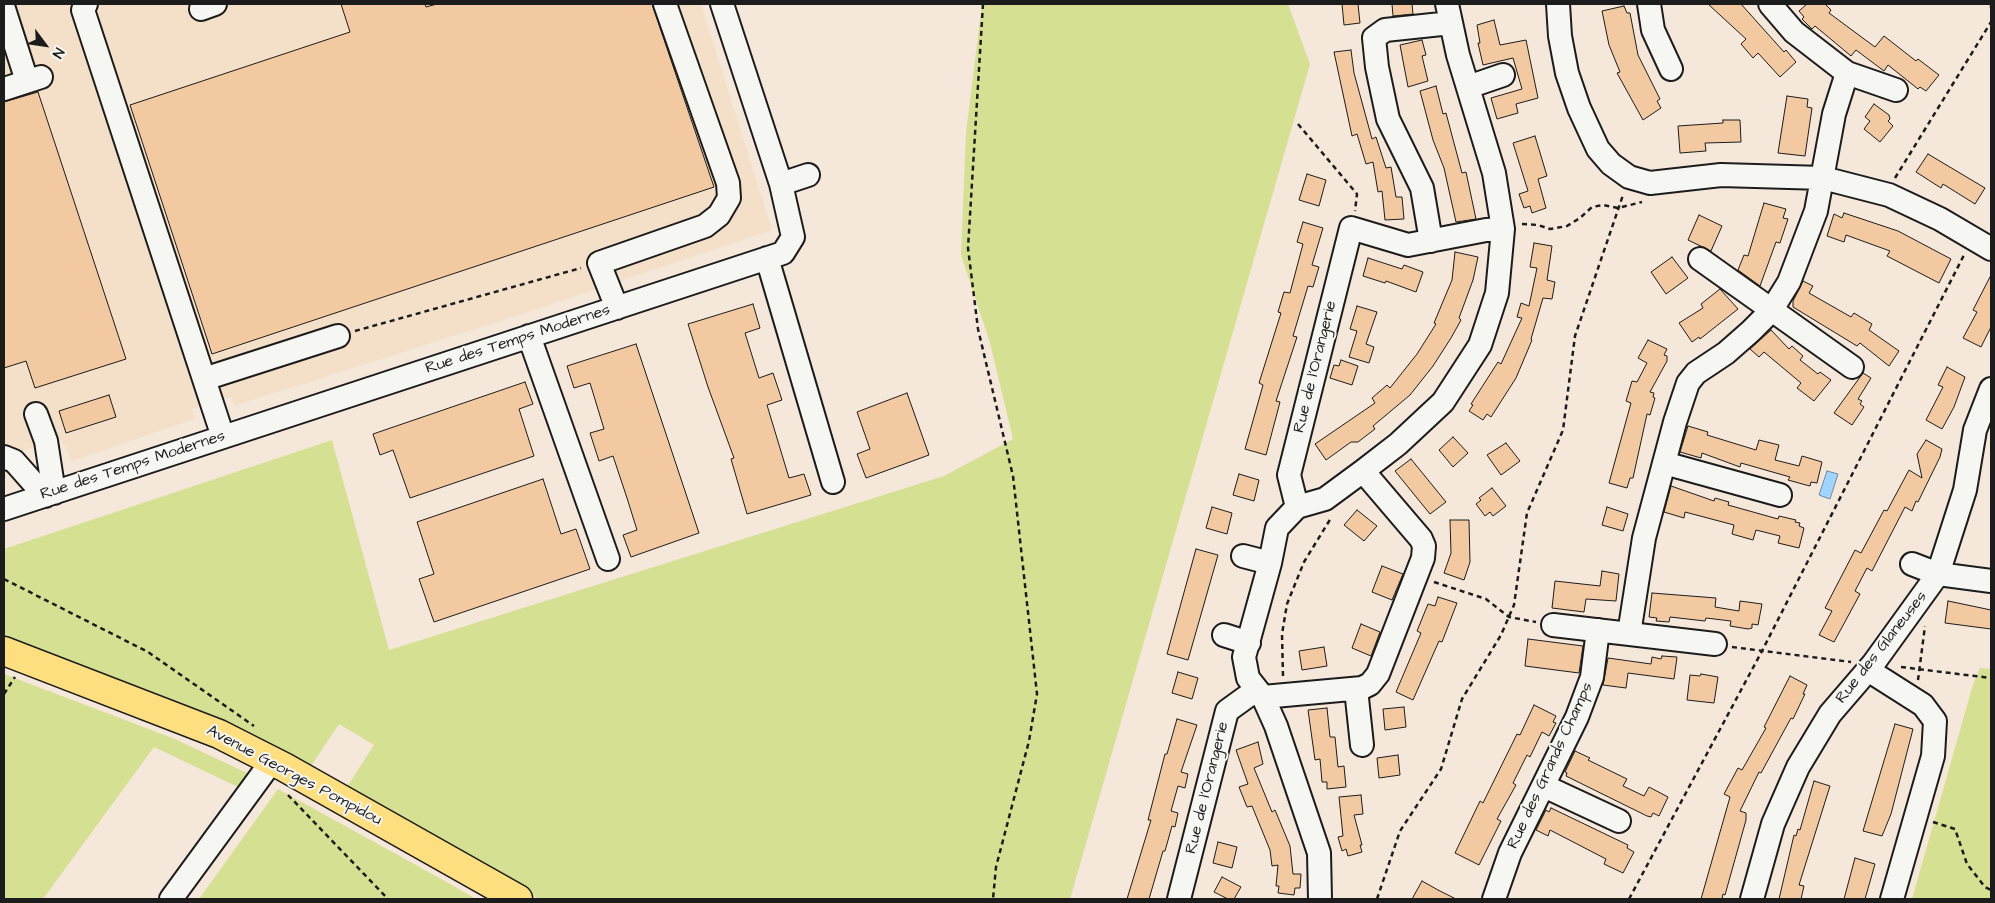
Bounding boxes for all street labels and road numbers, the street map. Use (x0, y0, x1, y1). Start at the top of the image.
street label: Rue de l'Orangerie (1290, 299, 1342, 435)
street label: Rue des Temps Modernes (423, 301, 613, 379)
street label: Rue des Temps Modernes (38, 427, 228, 505)
street label: Rue des Glaneuses (1832, 588, 1932, 708)
street label: Rue des Grands Champs (1504, 680, 1598, 852)
street label: Rue de l'Orangerie (1182, 720, 1234, 856)
street label: Avenue Georges Pompidou (203, 722, 385, 830)

